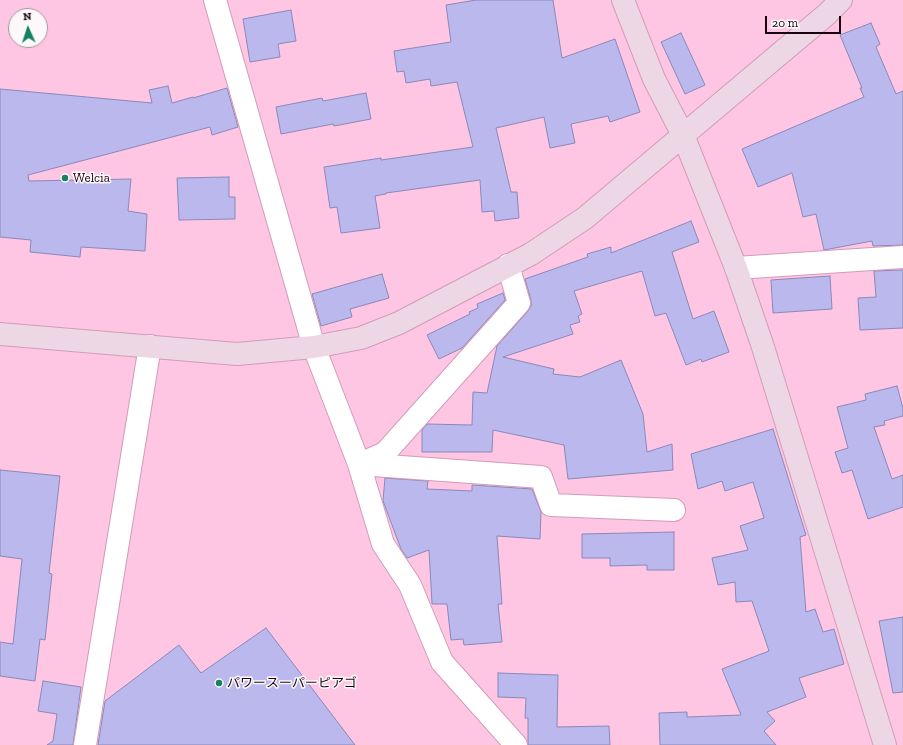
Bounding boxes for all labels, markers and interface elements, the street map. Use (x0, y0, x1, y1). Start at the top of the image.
north arrow (8, 8, 48, 48)
scale bar (767, 8, 843, 34)
text: N (23, 10, 32, 23)
text: 20 m (772, 16, 798, 30)
place label: Welcia (73, 170, 110, 186)
marker: Welcia (60, 173, 70, 183)
place label: パワースーパーピアゴ (227, 675, 357, 691)
marker: パワースーパーピアゴ (214, 678, 224, 688)

